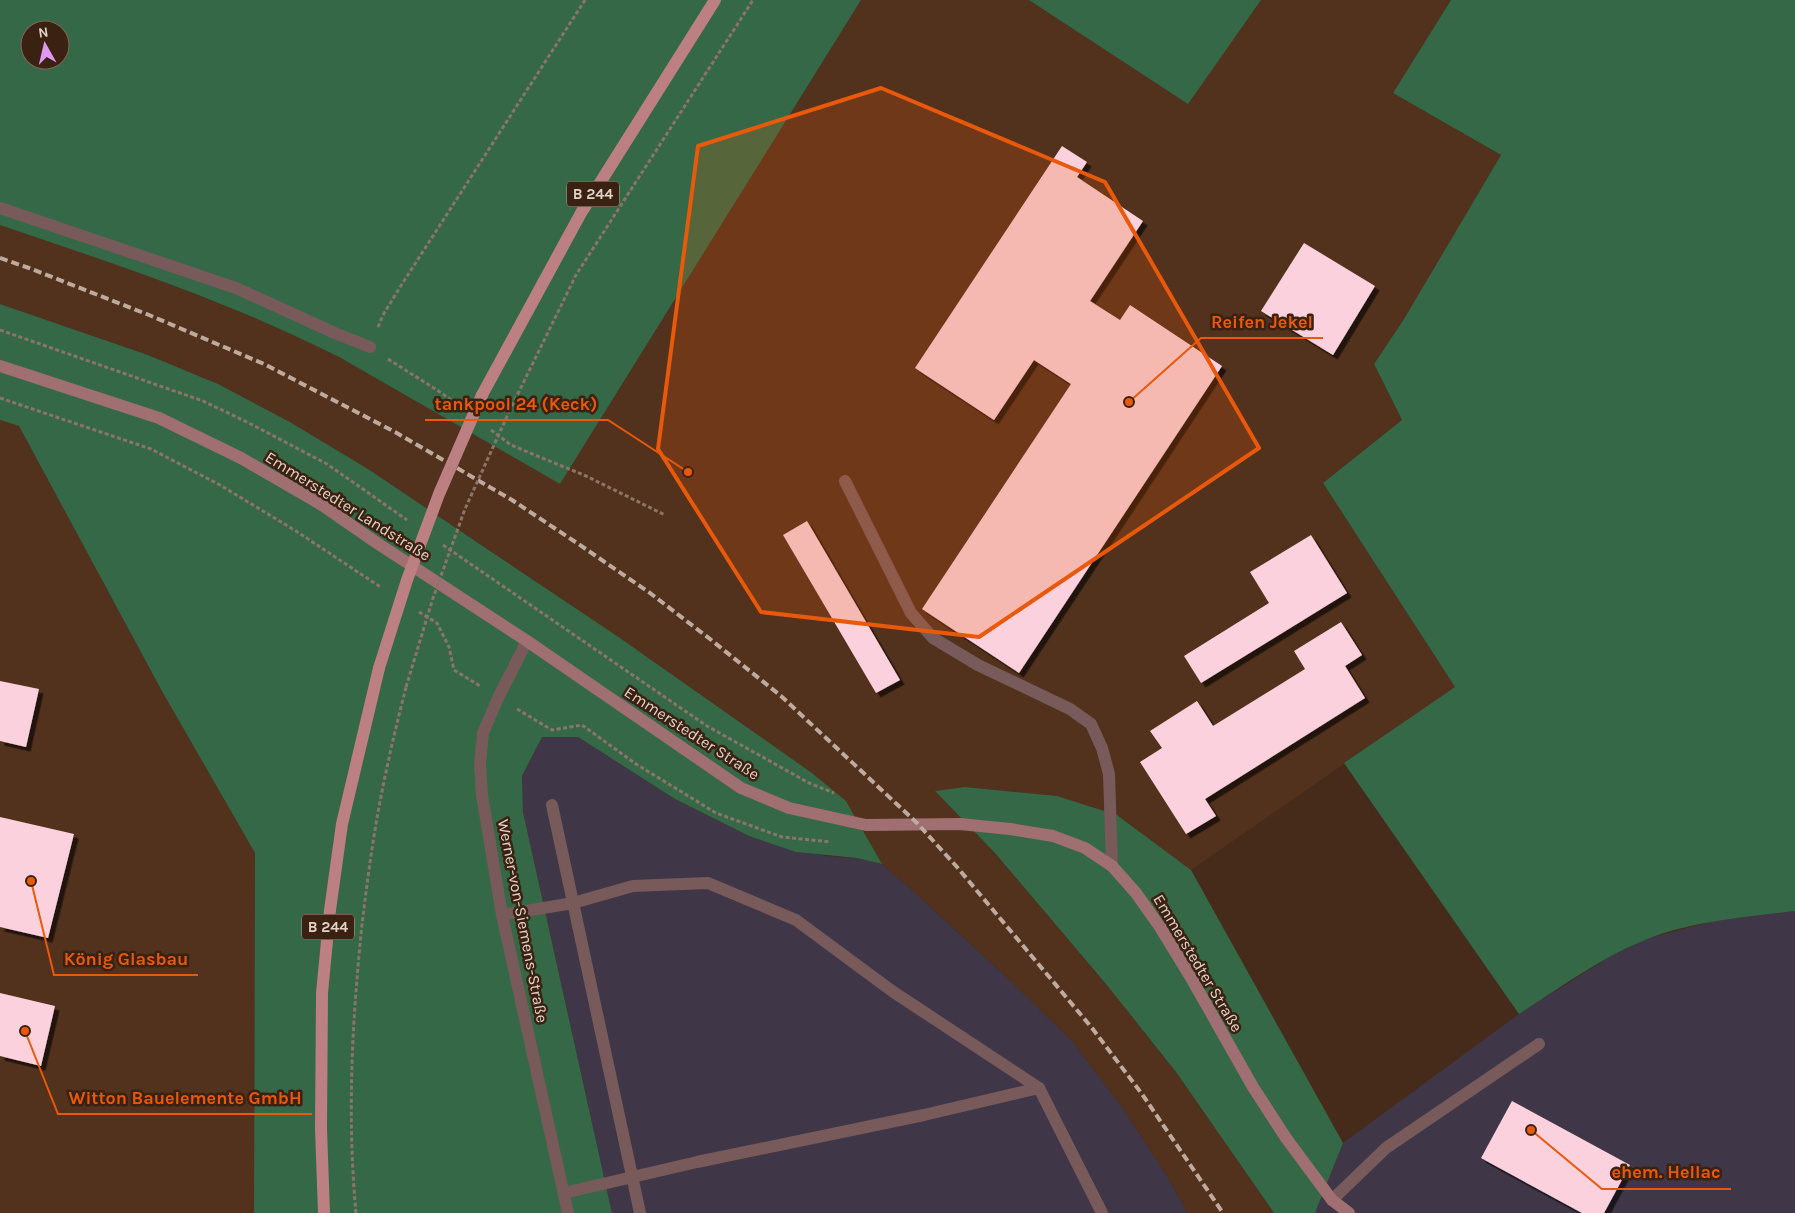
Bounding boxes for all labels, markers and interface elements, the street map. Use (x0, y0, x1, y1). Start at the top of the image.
north arrow (20, 20, 70, 70)
text: N (37, 24, 49, 42)
road number: B 244 (567, 182, 619, 206)
callout: Reifen Jekel (1201, 305, 1323, 338)
text: Reifen Jekel (1211, 311, 1313, 333)
callout: tankpool 24 (Keck) (425, 387, 608, 420)
text: tankpool 24 (Keck) (435, 393, 597, 415)
street label: Emmerstedter Landstraße (262, 447, 434, 565)
street label: Emmerstedter Straße (621, 682, 763, 784)
street label: Werner-von-Siemens-Straße (494, 818, 552, 1024)
street label: Emmerstedter Straße (1149, 891, 1247, 1035)
road number: B 244 (302, 914, 354, 940)
callout: König Glasbau (54, 942, 198, 975)
text: König Glasbau (64, 948, 188, 970)
callout: Witton Bauelemente GmbH (58, 1081, 312, 1114)
text: Witton Bauelemente GmbH (68, 1087, 302, 1109)
callout: ehem. Hellac (1602, 1156, 1731, 1189)
text: ehem. Hellac (1611, 1161, 1721, 1183)

